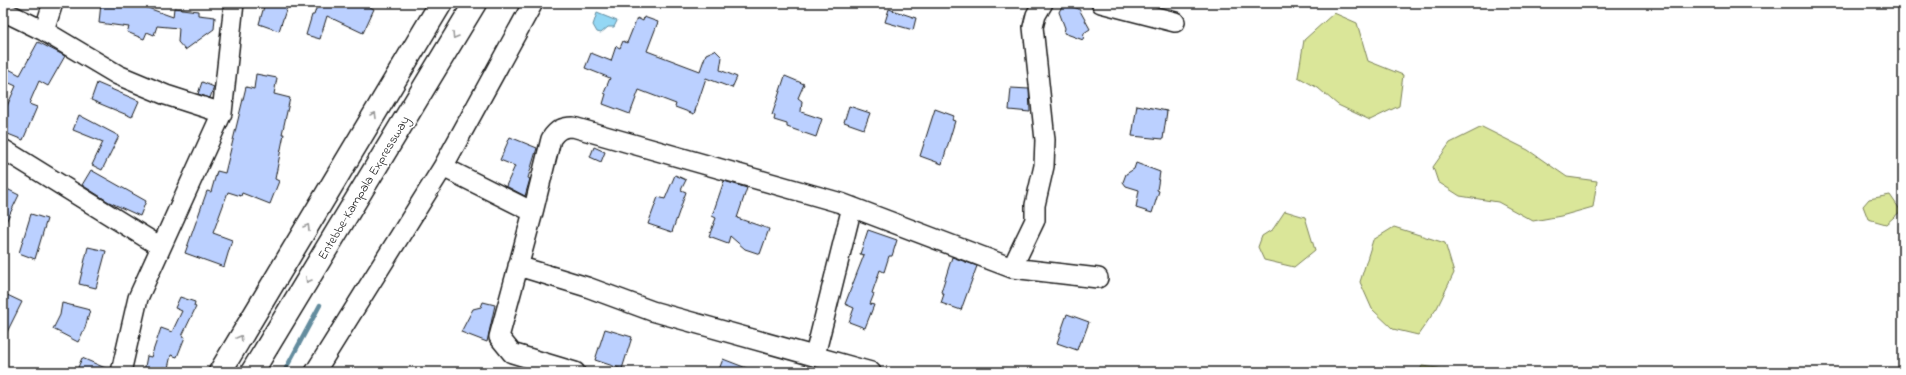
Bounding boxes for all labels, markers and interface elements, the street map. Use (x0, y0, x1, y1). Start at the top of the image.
one-way arrow (452, 32, 460, 39)
street label: Entebbe-Kampala Expressway (313, 112, 416, 264)
one-way arrow (369, 112, 376, 119)
one-way arrow (302, 224, 309, 231)
one-way arrow (305, 276, 313, 283)
one-way arrow (236, 335, 243, 342)

